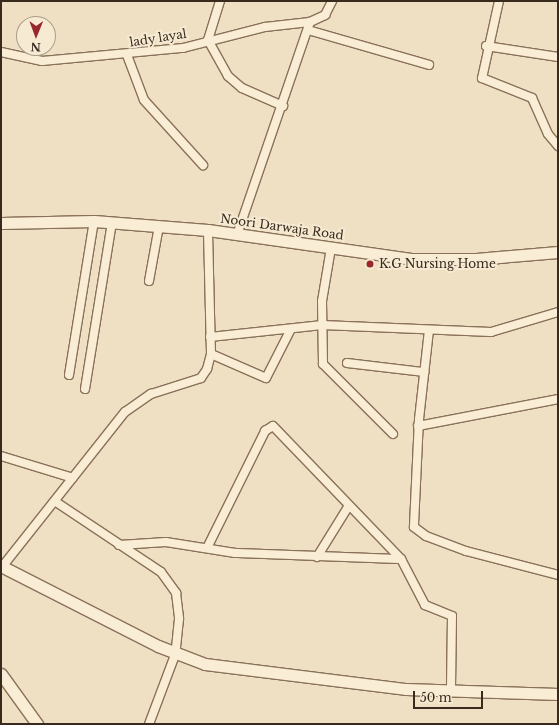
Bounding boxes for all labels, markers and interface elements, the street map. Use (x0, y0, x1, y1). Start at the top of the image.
north arrow (16, 16, 56, 56)
street label: lady layal (128, 26, 188, 50)
text: N (31, 40, 41, 54)
street label: Noori Darwaja Road (219, 211, 345, 243)
place label: K.G Nursing Home (379, 257, 496, 271)
marker: K.G Nursing Home (364, 258, 376, 270)
scale bar (415, 683, 485, 709)
text: 50 m (420, 690, 452, 705)

